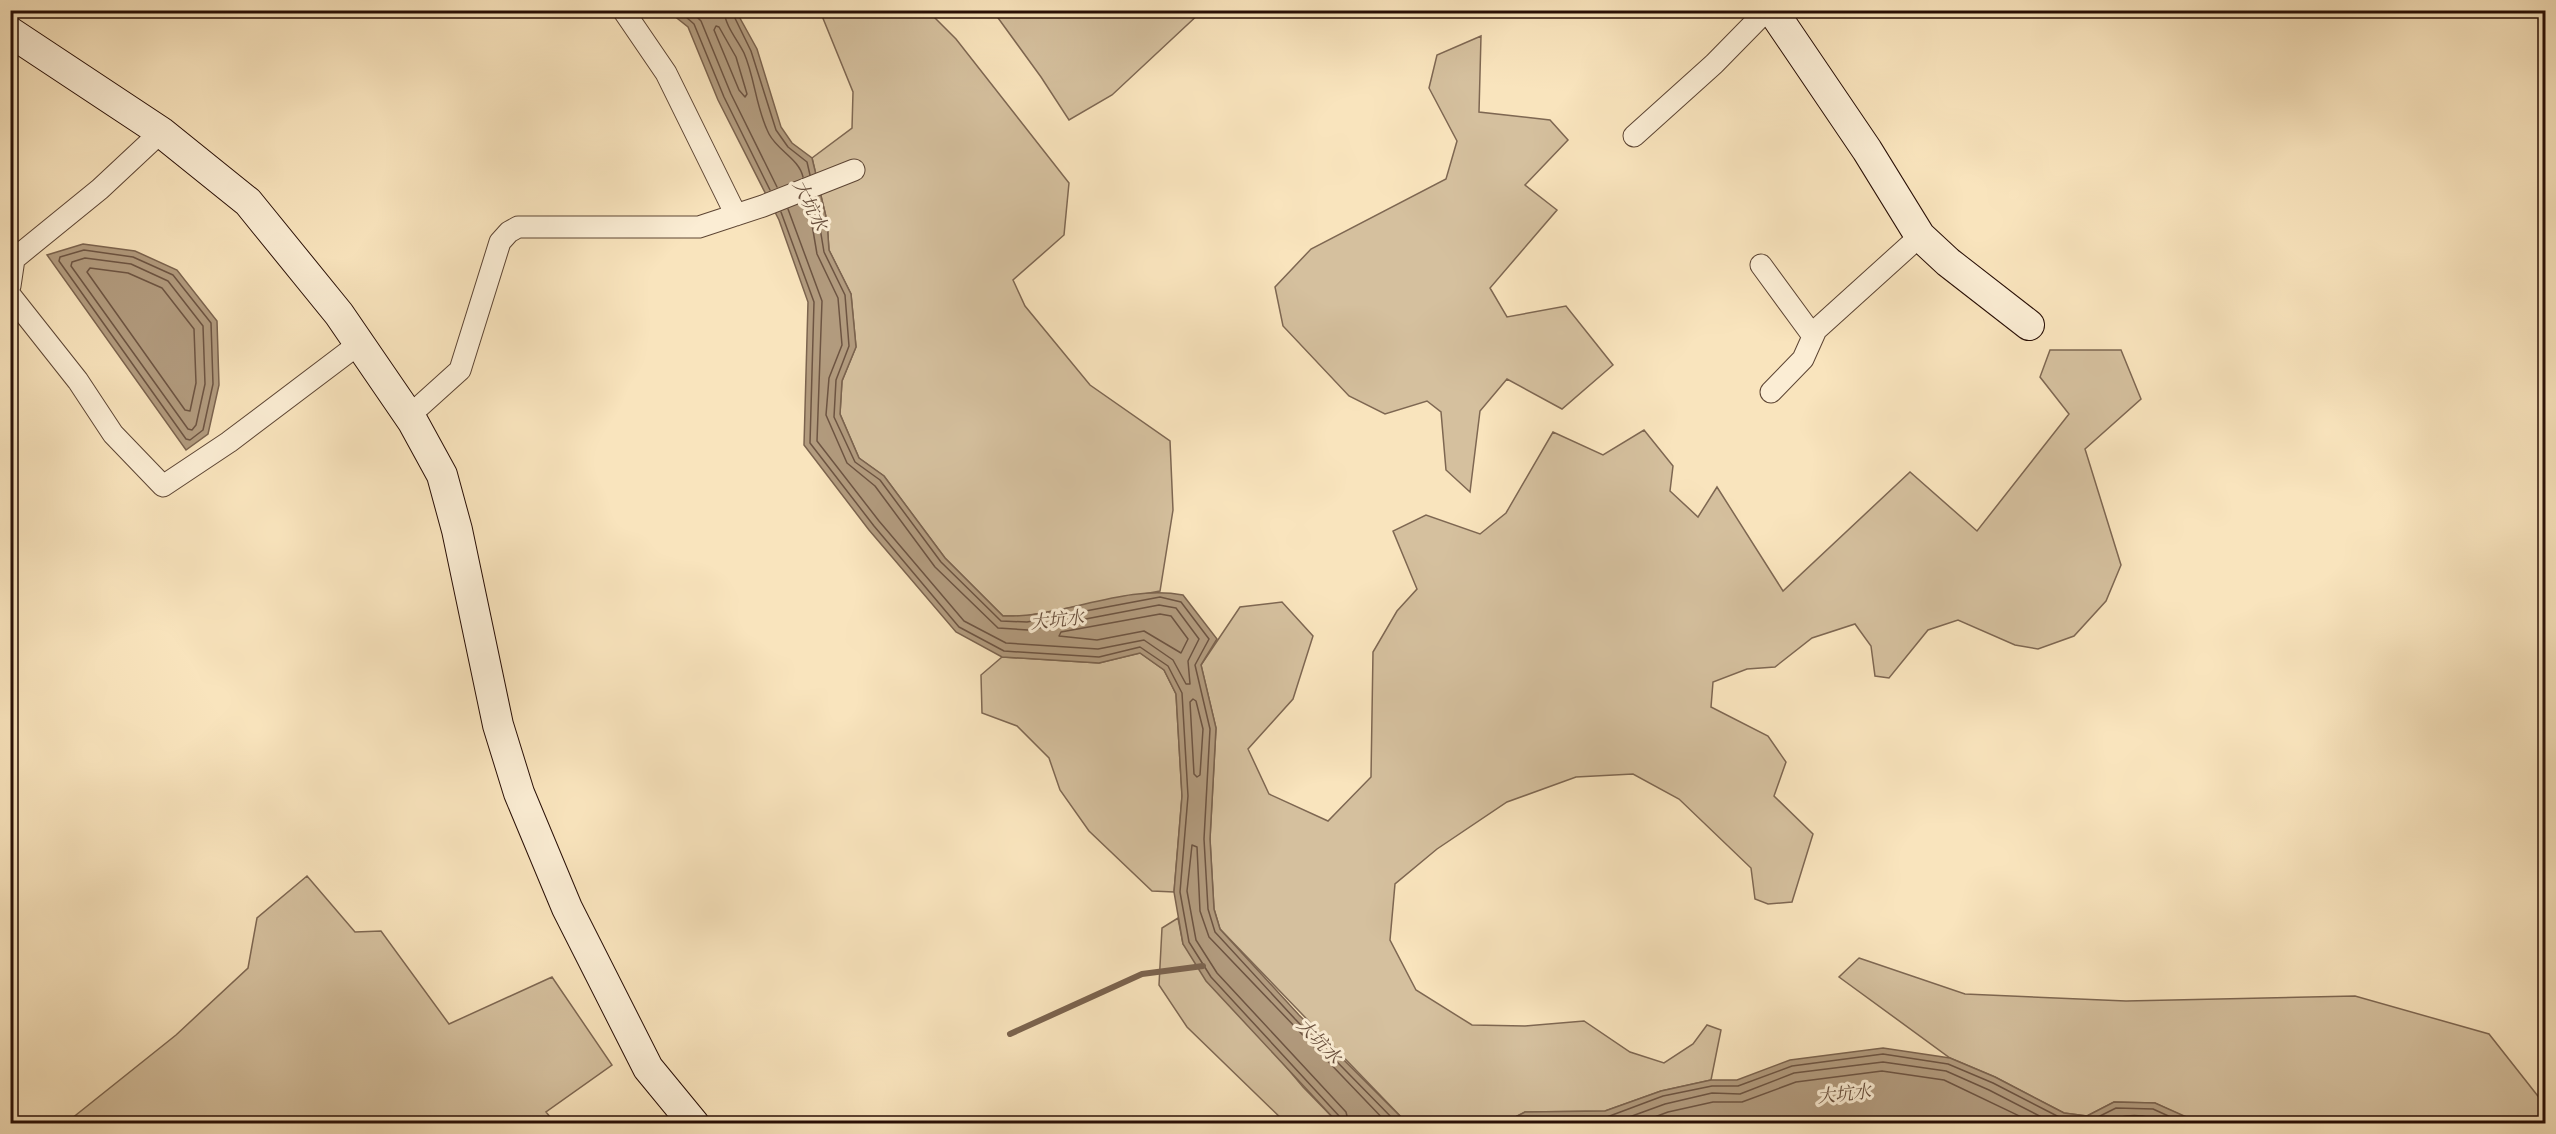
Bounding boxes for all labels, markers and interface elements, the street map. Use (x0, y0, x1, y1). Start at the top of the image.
water label: 大坑水 (788, 176, 833, 236)
water label: 大坑水 (1029, 606, 1087, 634)
water label: 大坑水 (1292, 1014, 1347, 1070)
water label: 大坑水 (1816, 1080, 1874, 1108)

